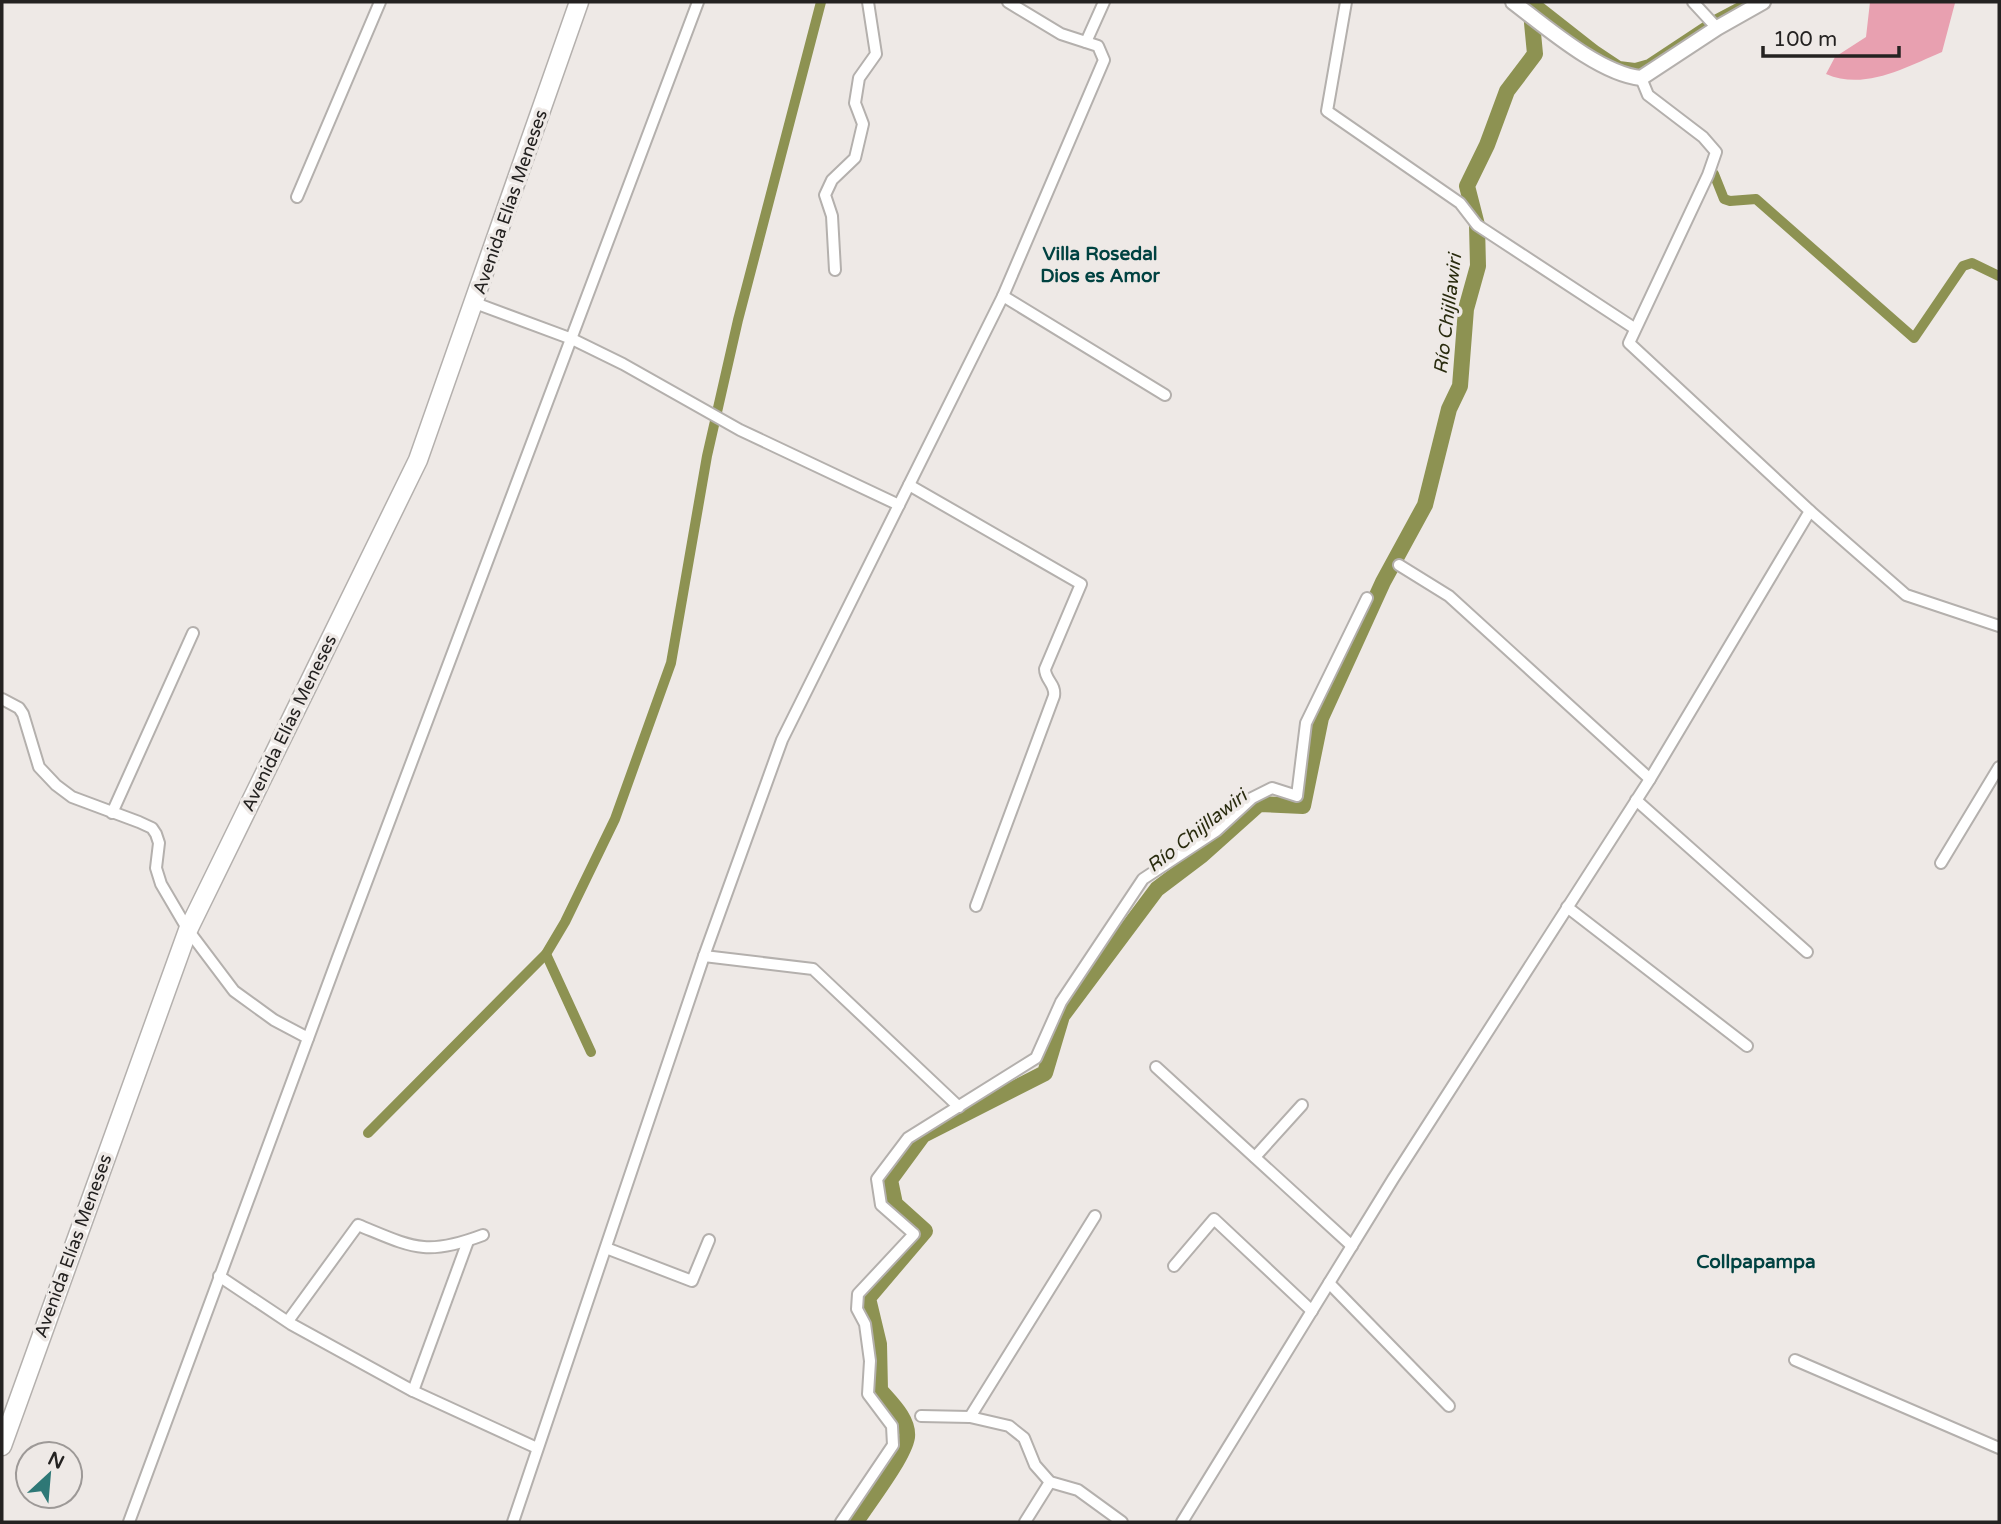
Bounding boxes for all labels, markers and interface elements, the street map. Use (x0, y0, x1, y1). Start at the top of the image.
scale bar (1763, 14, 1899, 58)
text: 100 m (1773, 27, 1837, 52)
street label: Avenida Elías Meneses (468, 107, 552, 297)
district label: Villa Rosedal Dios es Amor (1040, 243, 1161, 287)
water label: Río Chijllawiri (1430, 250, 1467, 375)
street label: Avenida Elías Meneses (237, 631, 341, 815)
water label: Río Chijllawiri (1143, 784, 1253, 877)
street label: Avenida Elías Meneses (30, 1151, 116, 1341)
district label: Collpapampa (1696, 1251, 1816, 1274)
north arrow (14, 1440, 84, 1510)
text: N (44, 1447, 68, 1474)

